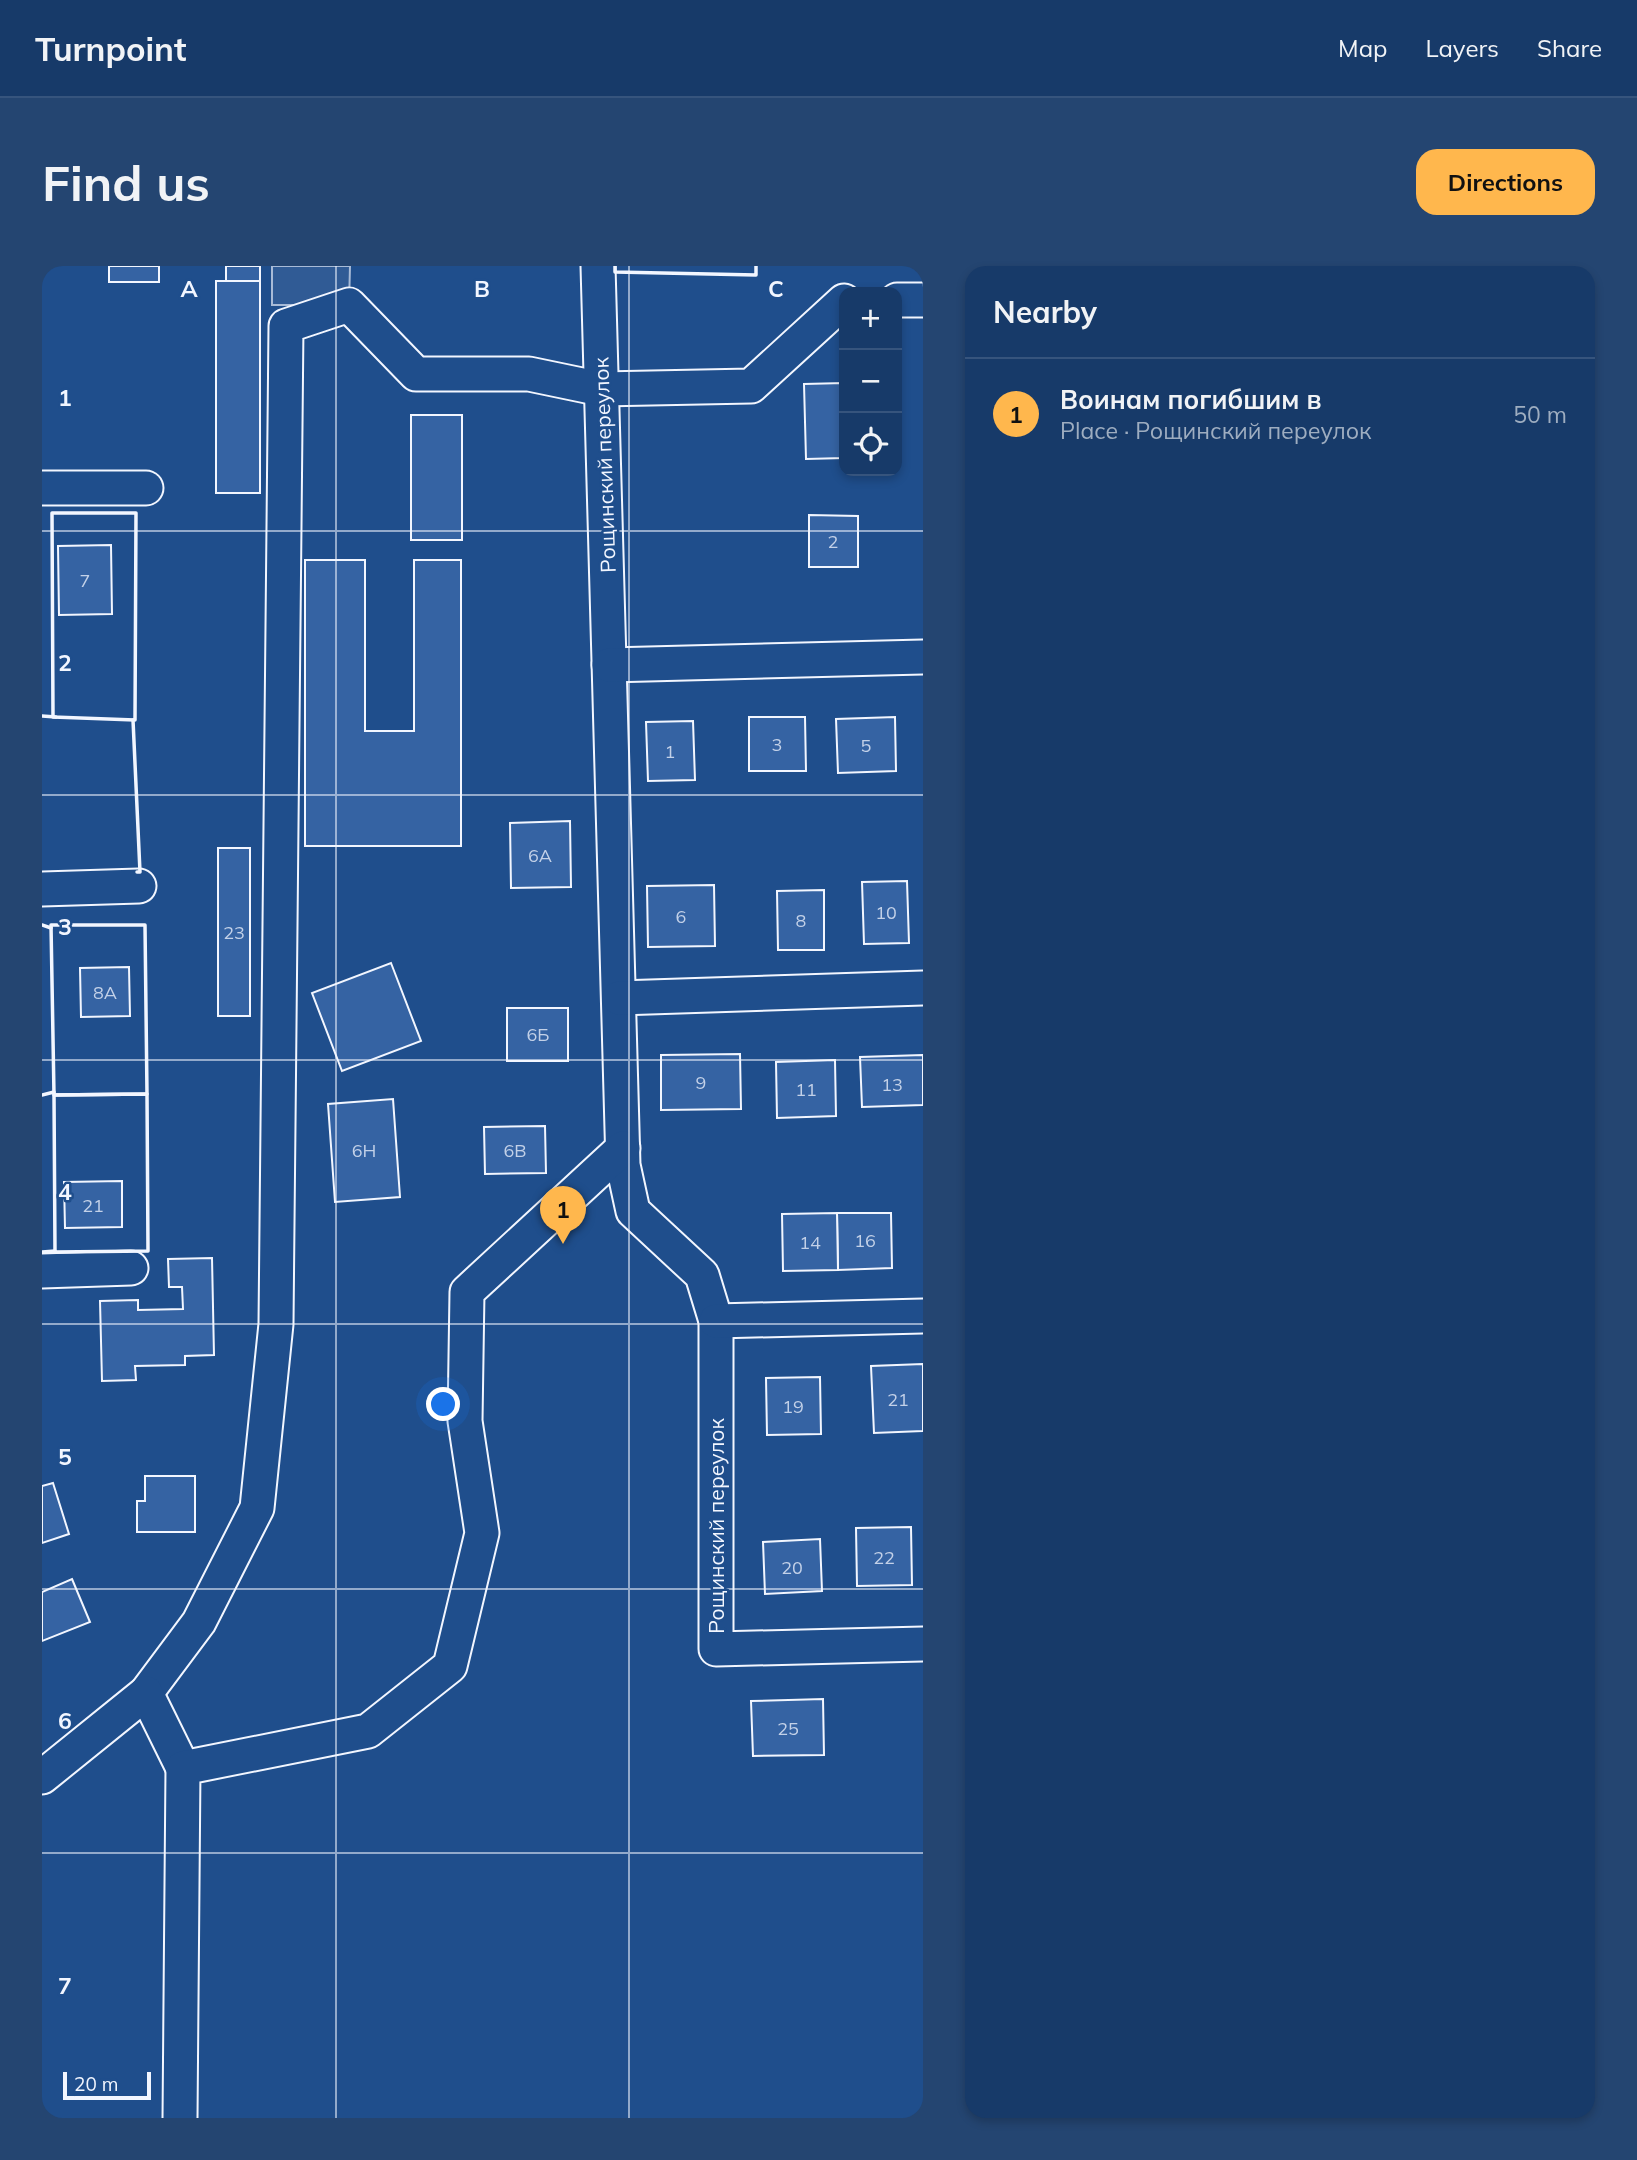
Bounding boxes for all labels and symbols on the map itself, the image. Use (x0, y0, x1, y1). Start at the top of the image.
text: A (180, 274, 198, 303)
text: B (474, 274, 490, 303)
text: C (768, 274, 784, 303)
street label: Рощинский переулок (587, 356, 621, 573)
text: 1 (58, 383, 72, 412)
house number: 2 (828, 530, 838, 553)
house number: 7 (80, 569, 90, 592)
text: 2 (58, 648, 72, 677)
house number: 3 (772, 733, 782, 756)
house number: 5 (861, 734, 872, 757)
house number: 1 (665, 740, 675, 763)
house number: 6А (528, 844, 552, 867)
house number: 10 (875, 901, 897, 924)
house number: 6 (676, 905, 686, 928)
house number: 8 (796, 909, 806, 932)
text: 3 (58, 912, 72, 941)
house number: 23 (223, 921, 245, 944)
house number: 8А (93, 981, 117, 1004)
house number: 6Б (527, 1023, 550, 1046)
house number: 9 (696, 1071, 706, 1094)
house number: 13 (881, 1073, 903, 1096)
house number: 11 (795, 1078, 817, 1101)
house number: 6Н (352, 1139, 376, 1162)
house number: 6В (503, 1139, 527, 1162)
text: 4 (58, 1177, 72, 1206)
pin: 1 (540, 1186, 586, 1244)
house number: 21 (82, 1194, 104, 1217)
house number: 16 (854, 1229, 876, 1252)
house number: 14 (799, 1231, 821, 1254)
your location (426, 1387, 460, 1421)
house number: 21 (887, 1388, 909, 1411)
house number: 19 (782, 1395, 804, 1418)
street label: Рощинский переулок (703, 1417, 729, 1634)
text: 5 (58, 1442, 72, 1471)
house number: 22 (873, 1546, 895, 1569)
house number: 20 (781, 1556, 803, 1579)
text: 6 (58, 1706, 72, 1735)
house number: 25 (777, 1717, 799, 1740)
text: 7 (58, 1971, 72, 2000)
scale bar (63, 2069, 150, 2101)

